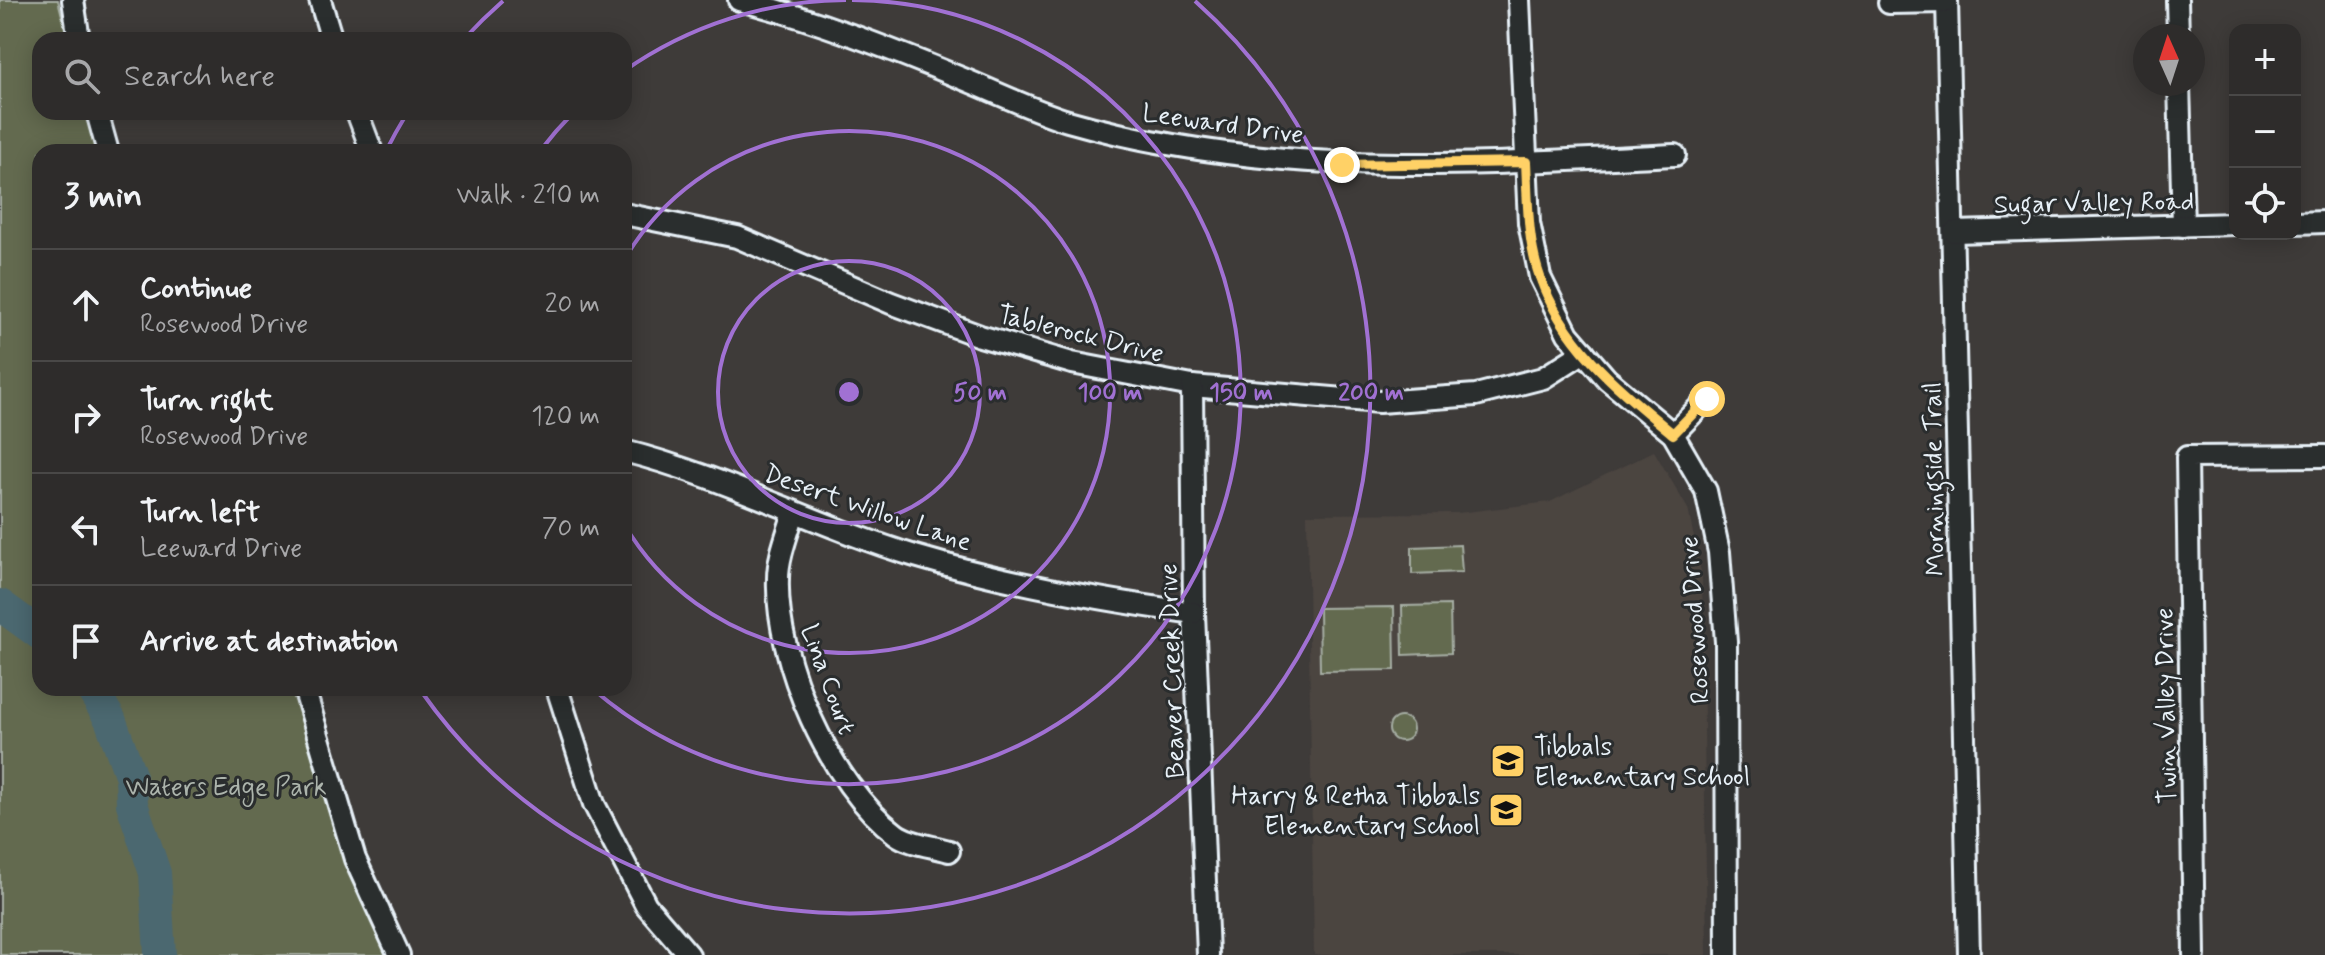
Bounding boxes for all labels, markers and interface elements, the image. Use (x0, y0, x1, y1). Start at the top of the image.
north arrow (2133, 24, 2205, 96)
map controls (2229, 24, 2301, 240)
button: + (2229, 24, 2301, 96)
search box (32, 32, 632, 120)
icon: search (60, 54, 104, 98)
text: Search here (124, 57, 275, 96)
button: − (2229, 96, 2301, 168)
street label: Leeward Drive (1140, 97, 1305, 153)
route end (1324, 147, 1360, 183)
button: locate (2229, 168, 2301, 240)
text: 3 min (64, 174, 142, 219)
text: Walk · 210 m (457, 179, 600, 213)
street label: Sugar Valley Road (1993, 185, 2195, 226)
text: Continue (140, 269, 252, 308)
icon: ahead (64, 283, 108, 327)
text: 20 m (545, 288, 600, 322)
street label: Tablerock Drive (994, 298, 1167, 372)
text: Rosewood Drive (140, 308, 308, 342)
centre of rings (835, 378, 863, 406)
text: 50 m (953, 378, 1007, 409)
text: 100 m (1078, 378, 1142, 409)
text: 150 m (1209, 378, 1273, 409)
text: 200 m (1338, 378, 1404, 409)
text: Turn right (140, 381, 273, 420)
route start (1689, 381, 1725, 417)
street label: Morningside Trail (1916, 381, 1957, 576)
icon: right (64, 395, 108, 439)
text: 120 m (531, 400, 600, 434)
text: Rosewood Drive (140, 420, 308, 454)
street label: Desert Willow Lane (759, 457, 976, 560)
text: Turn left (140, 493, 260, 532)
icon: left (64, 507, 108, 551)
text: 70 m (542, 512, 600, 546)
text: Leeward Drive (140, 532, 302, 566)
street label: Rosewood Drive (1673, 535, 1719, 705)
street label: Beaver Creek Drive (1152, 563, 1194, 779)
street label: Twin Valley Drive (2148, 607, 2186, 805)
icon: arrive (64, 619, 108, 663)
street label: Lina Court (791, 620, 863, 740)
text: Arrive at destination (140, 622, 398, 661)
place label: Tibbals Elementary School (1534, 731, 1750, 795)
school or university icon: Tibbals Elementary School (1489, 742, 1527, 780)
park label: Waters Edge Park (125, 771, 327, 807)
place label: Harry & Retha Tibbals Elementary School (1231, 780, 1480, 844)
school or university icon: Harry & Retha Tibbals Elementary School (1487, 791, 1525, 829)

